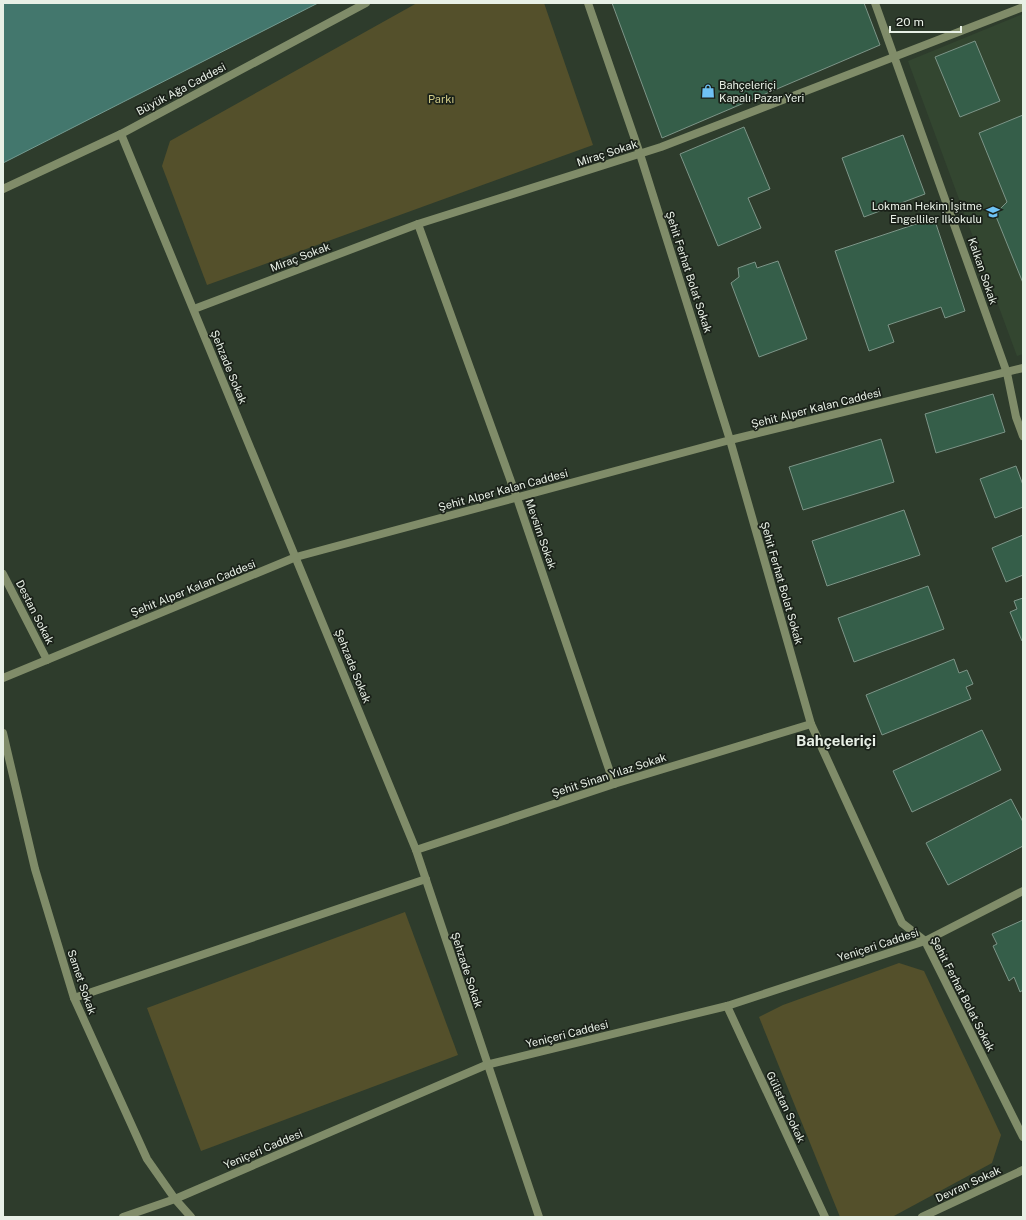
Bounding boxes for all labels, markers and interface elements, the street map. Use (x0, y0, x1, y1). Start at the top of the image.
scale bar (890, 8, 961, 34)
text: 20 m (896, 15, 924, 29)
street label: Büyük Ağa Caddesi (134, 60, 228, 118)
place label: Bahçeleriçi Kapalı Pazar Yeri (719, 79, 804, 104)
shop icon: Bahçeleriçi Kapalı Pazar Yeri (700, 83, 716, 99)
park label: Parkı (428, 93, 454, 105)
street label: Miraç Sokak (575, 138, 639, 169)
place label: Lokman Hekim İşitme Engelliler İlkokulu (872, 199, 982, 225)
school or university icon: Lokman Hekim İşitme Engelliler İlkokulu (985, 204, 1001, 220)
street label: Şehit Ferhat Bolat Sokak (663, 210, 714, 335)
street label: Kalkan Sokak (966, 236, 1000, 306)
street label: Miraç Sokak (268, 240, 332, 275)
street label: Şehzade Sokak (208, 328, 249, 406)
street label: Şehit Alper Kalan Caddesi (750, 386, 882, 431)
street label: Şehit Alper Kalan Caddesi (437, 467, 569, 514)
street label: Mevsim Sokak (523, 497, 559, 571)
street label: Şehit Ferhat Bolat Sokak (758, 520, 805, 646)
street label: Şehit Alper Kalan Caddesi (129, 557, 258, 620)
street label: Destan Sokak (14, 578, 56, 646)
street label: Şehzade Sokak (332, 627, 373, 705)
district label: Bahçeleriçi (796, 732, 876, 749)
street label: Şehit Sinan Yılaz Sokak (550, 751, 668, 800)
street label: Yeniçeri Caddesi (836, 926, 920, 965)
street label: Şehzade Sokak (448, 931, 485, 1010)
street label: Şehit Ferhat Bolat Sokak (928, 935, 997, 1054)
street label: Samet Sokak (65, 948, 99, 1016)
street label: Yeniçeri Caddesi (525, 1018, 610, 1051)
street label: Gülistan Sokak (764, 1069, 808, 1145)
street label: Yeniçeri Caddesi (222, 1127, 305, 1172)
street label: Devran Sokak (934, 1164, 1002, 1204)

